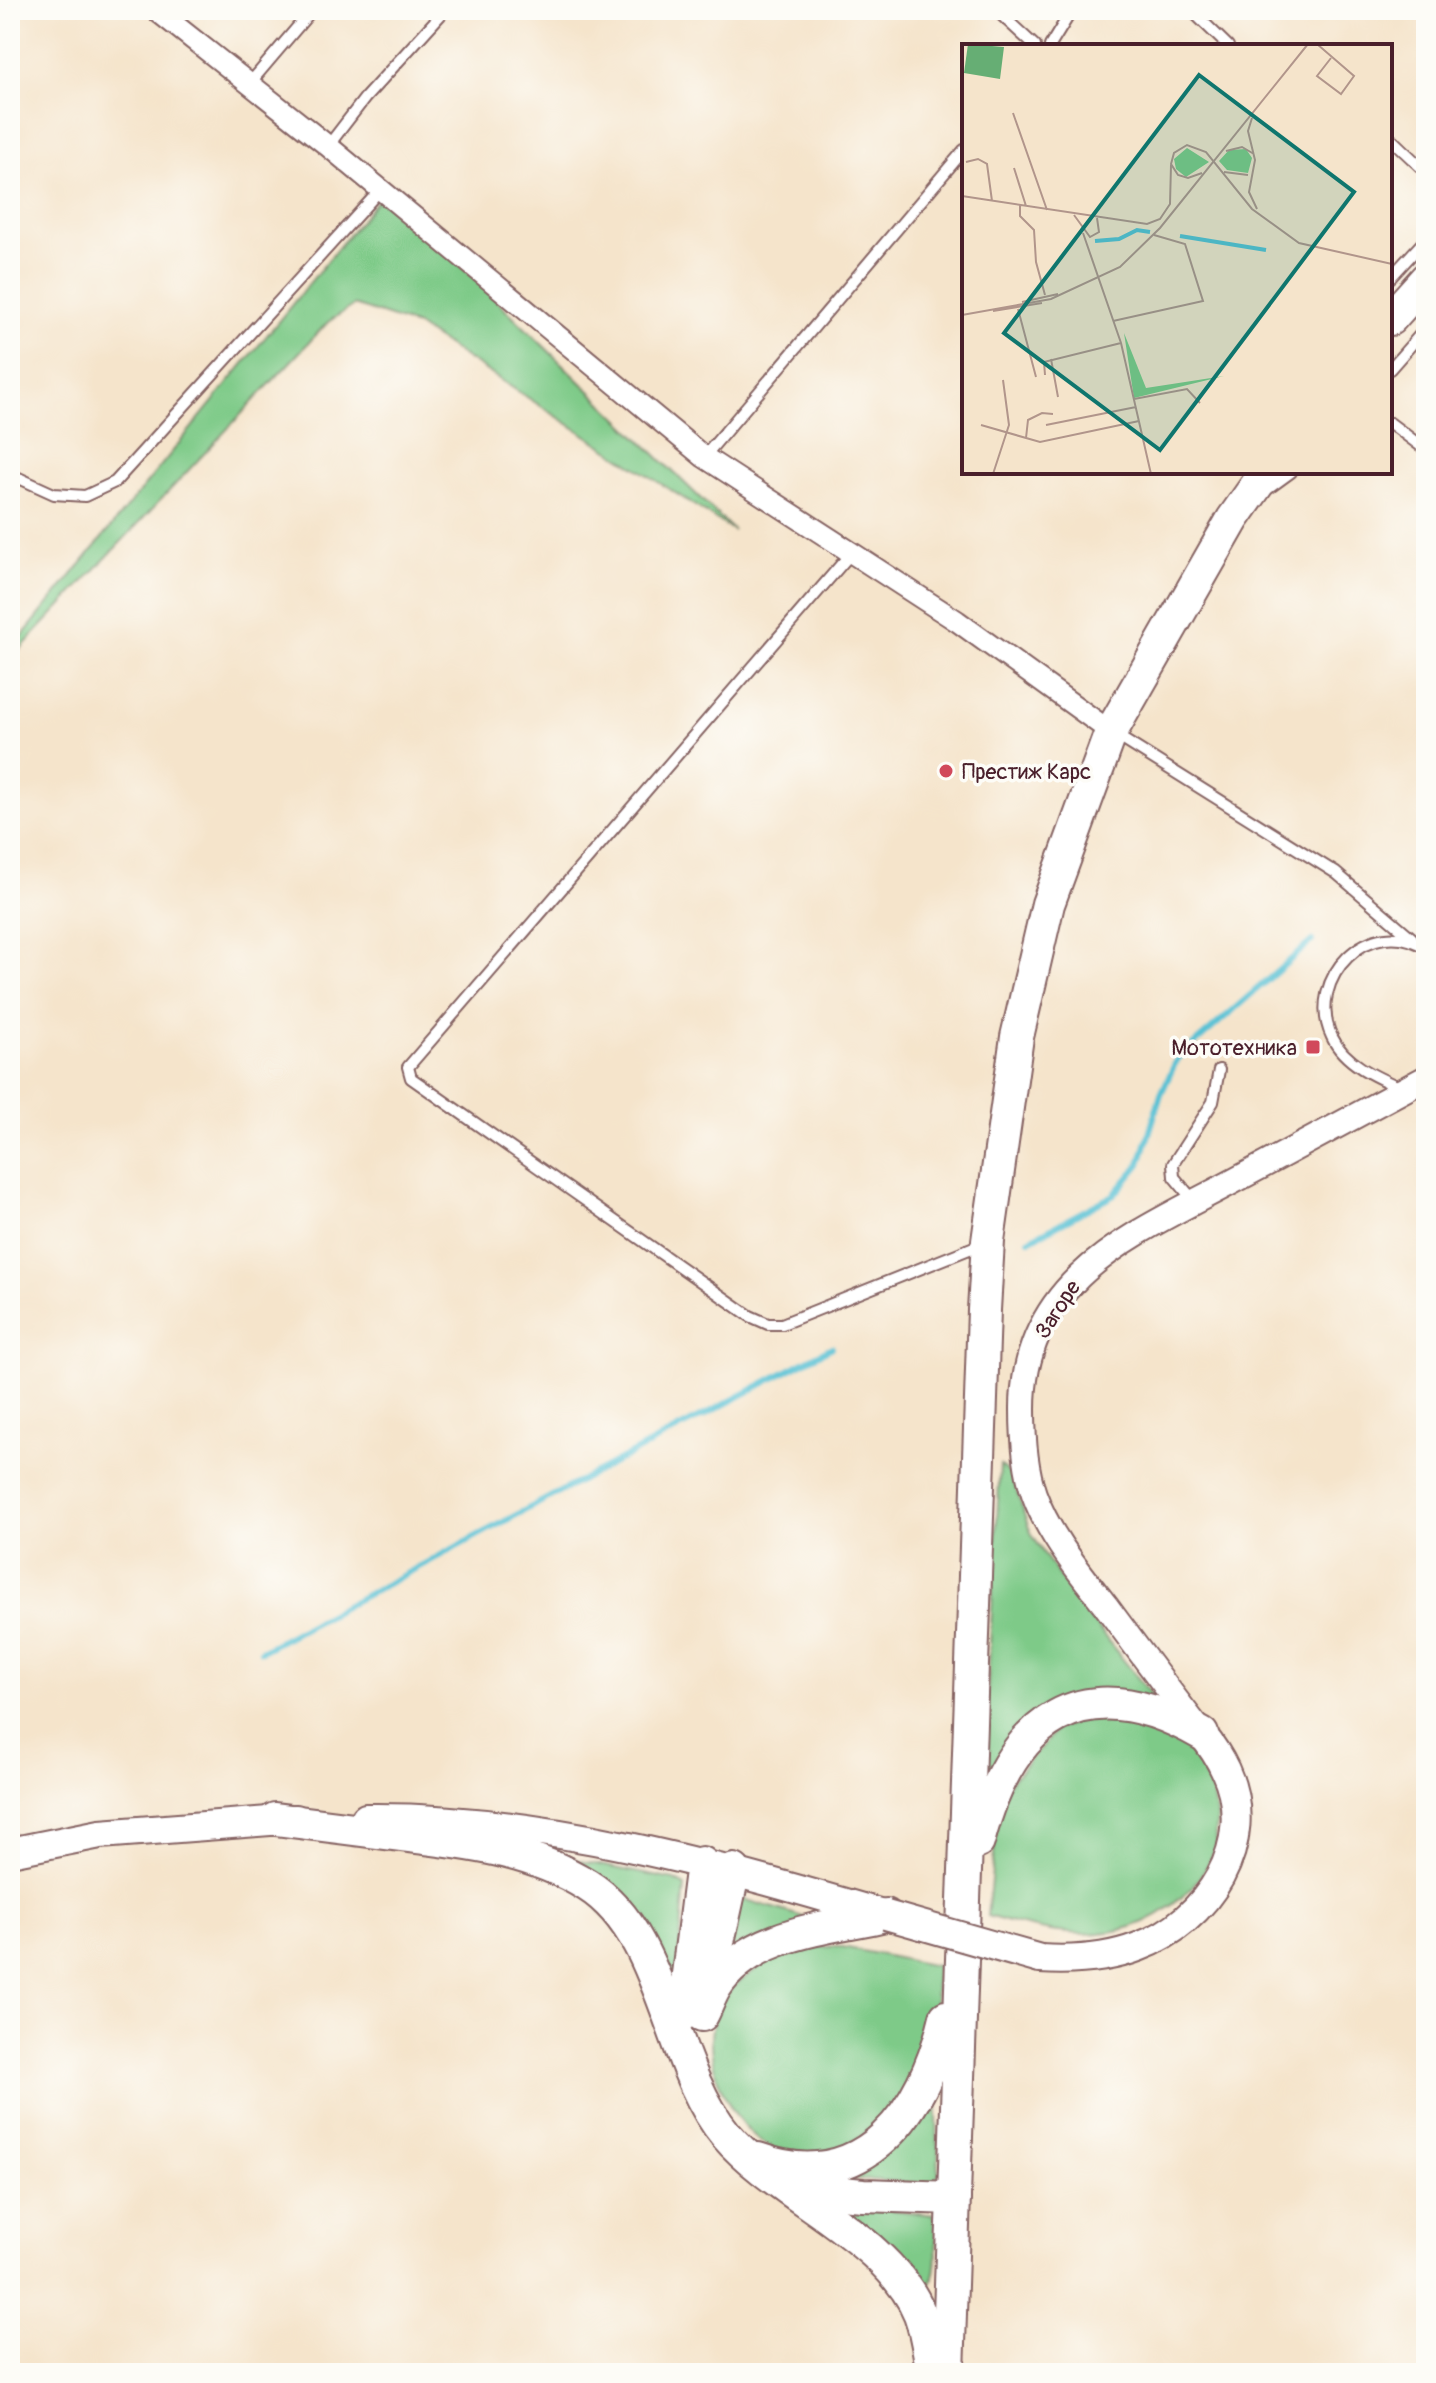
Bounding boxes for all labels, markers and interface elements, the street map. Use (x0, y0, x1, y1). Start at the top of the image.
inset map (962, 44, 1392, 474)
place label: Престиж Карс (962, 758, 1091, 786)
marker: Престиж Карс (937, 762, 955, 780)
place label: Мототехника (1171, 1034, 1297, 1062)
marker: Мототехника (1304, 1038, 1322, 1056)
street label: Загоре (1029, 1275, 1087, 1344)

